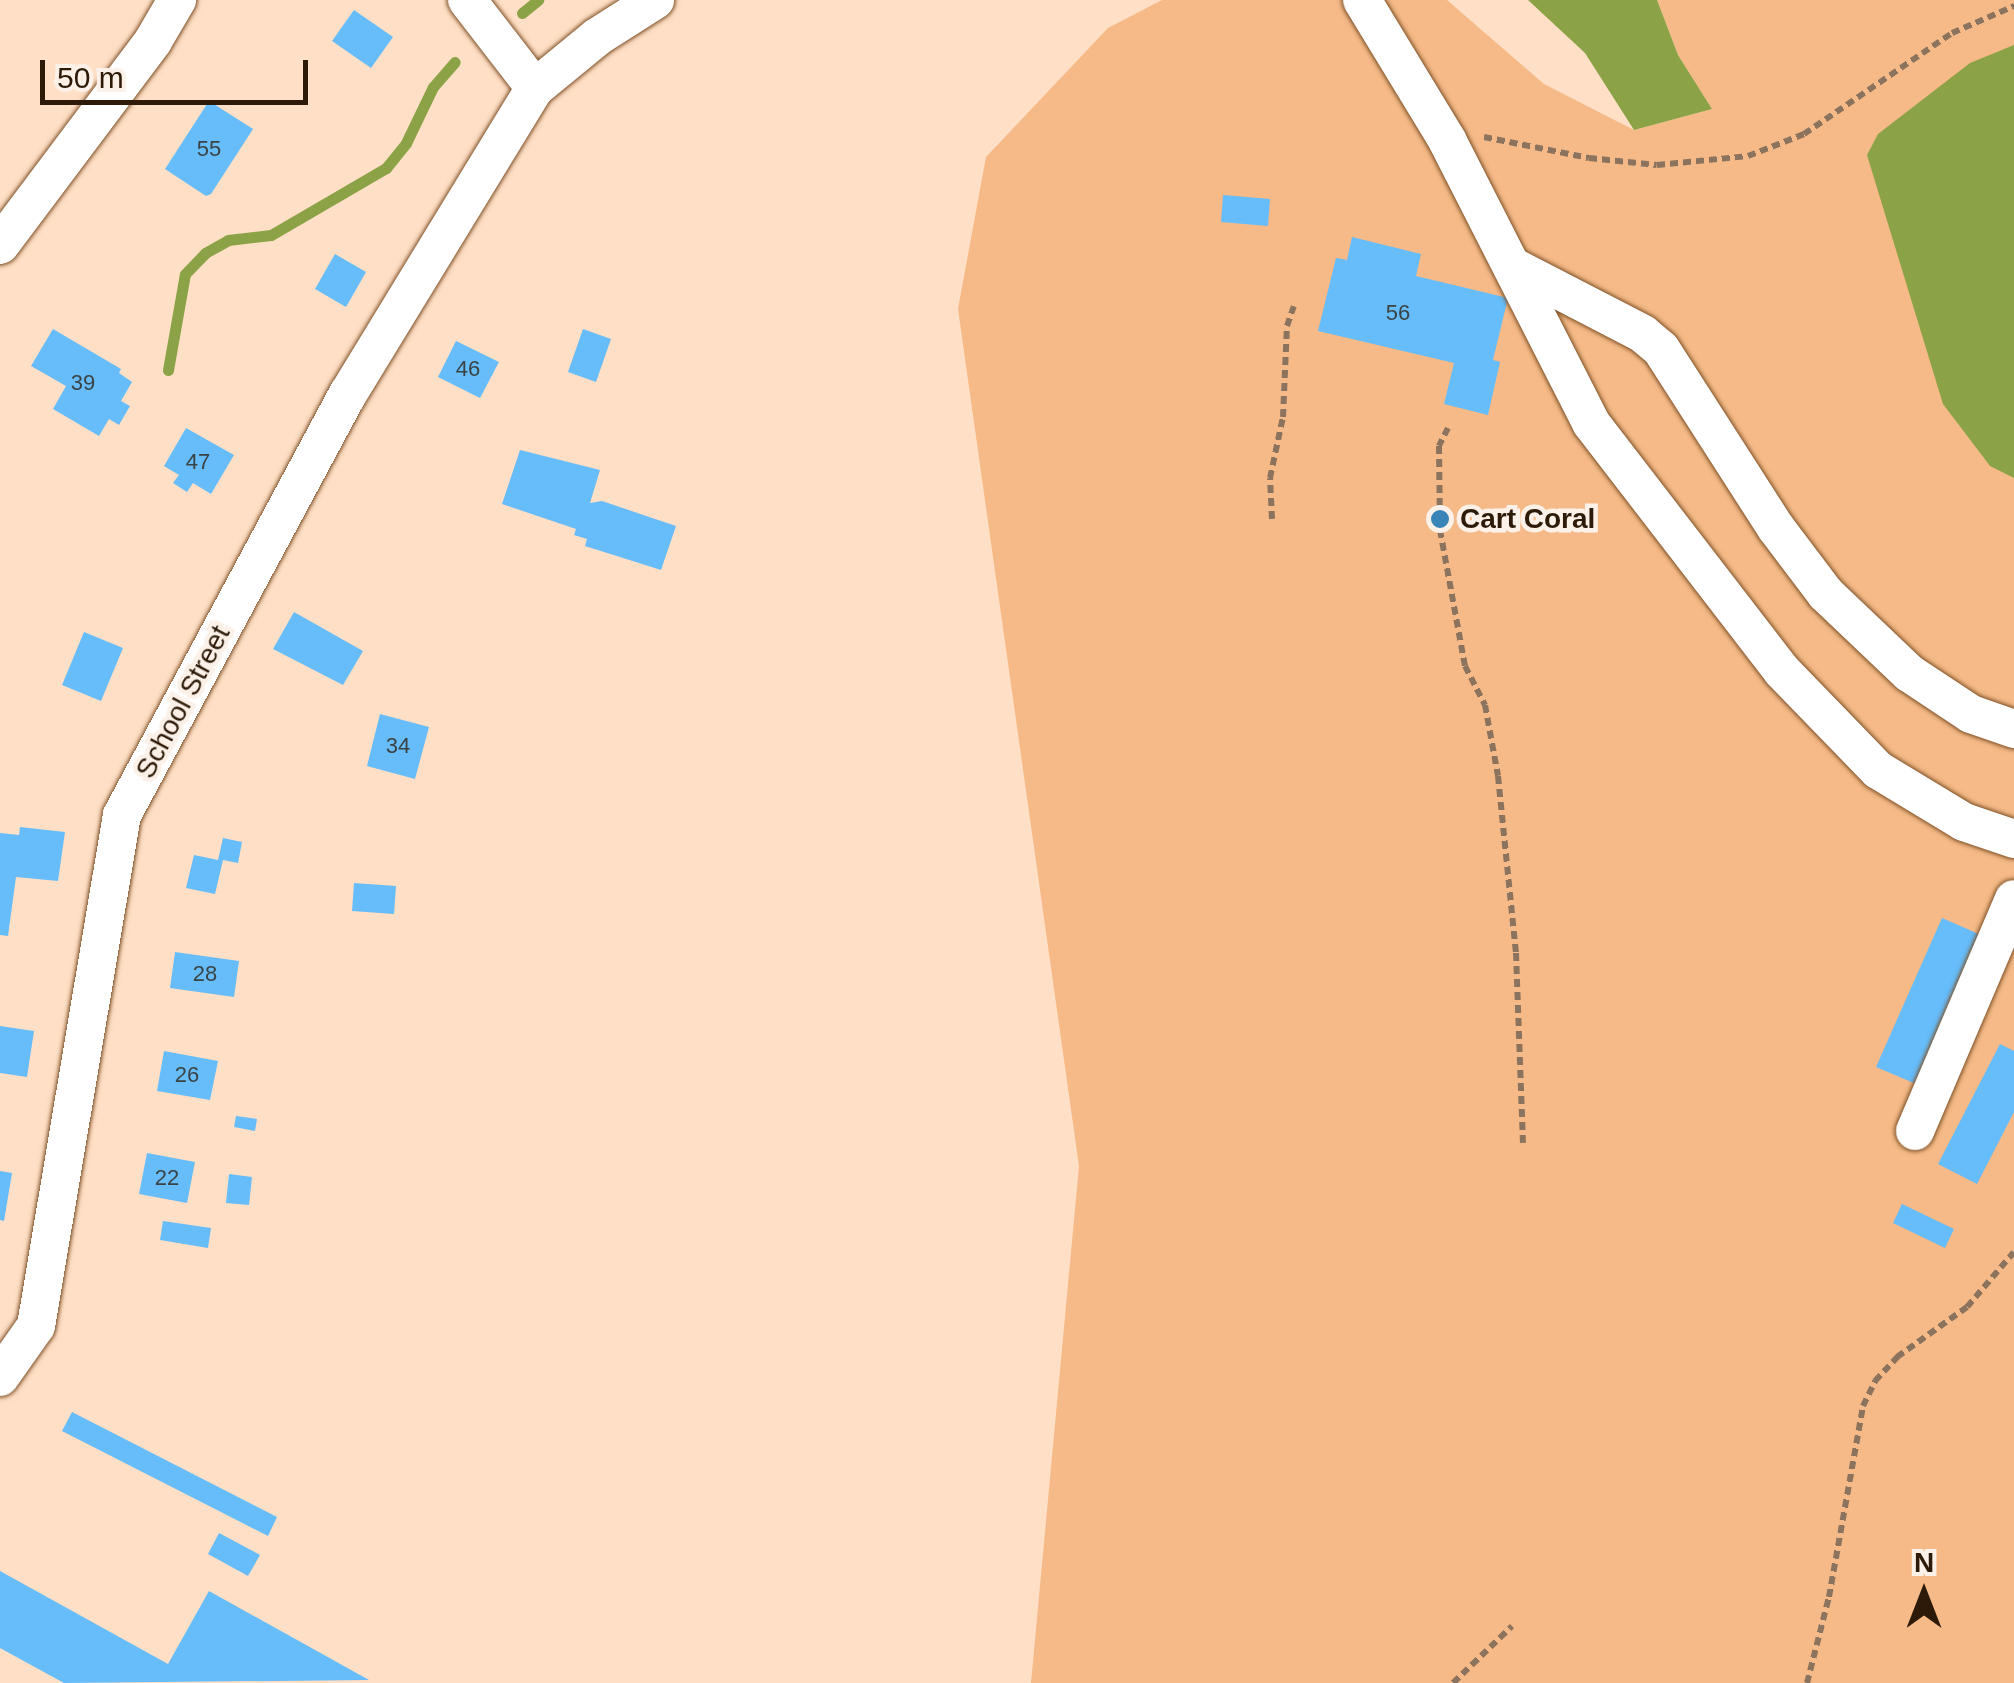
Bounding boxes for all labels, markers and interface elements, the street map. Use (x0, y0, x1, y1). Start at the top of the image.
scale bar (45, 40, 312, 102)
text: 50 m (57, 61, 124, 94)
house number: 55 (197, 136, 221, 162)
house number: 56 (1386, 300, 1410, 326)
house number: 46 (456, 356, 480, 382)
house number: 39 (71, 370, 95, 396)
house number: 47 (186, 449, 210, 475)
place label: Cart Coral (1460, 502, 1595, 536)
marker: Cart Coral (1429, 508, 1451, 530)
street label: School Street (129, 620, 237, 784)
house number: 34 (386, 733, 410, 759)
house number: 28 (193, 961, 217, 987)
house number: 26 (175, 1062, 199, 1088)
house number: 22 (155, 1165, 179, 1191)
north arrow (1874, 1543, 1974, 1643)
text: N (1914, 1547, 1934, 1578)

